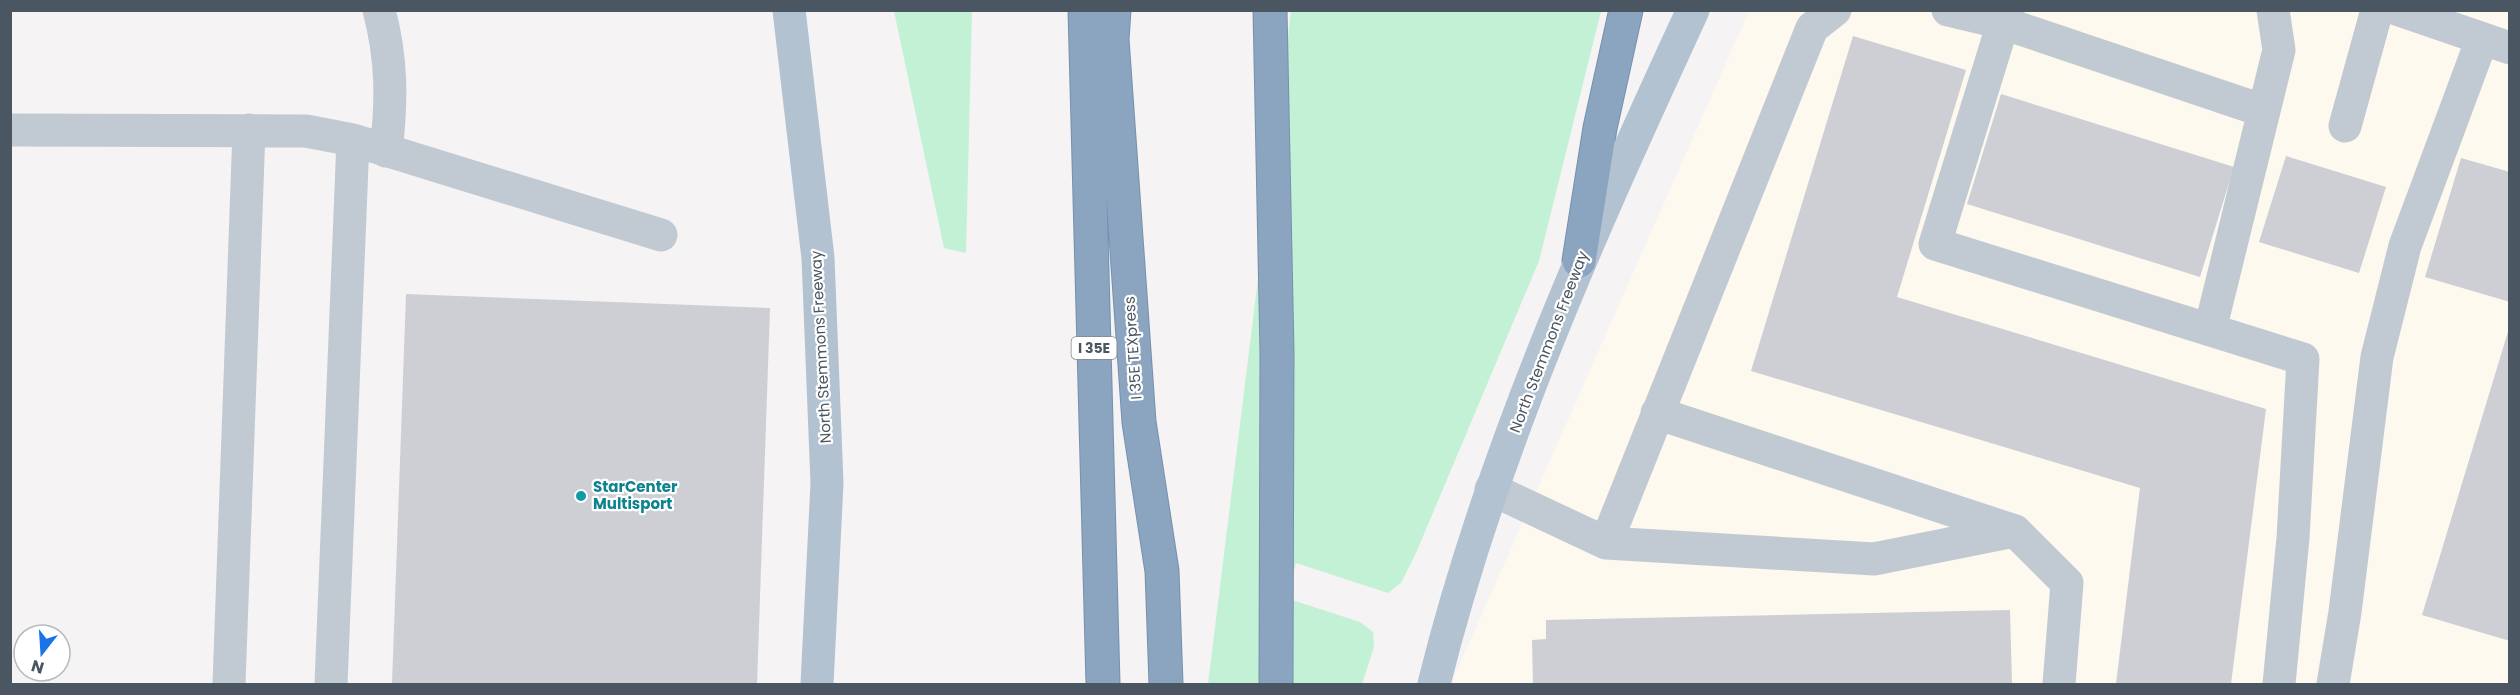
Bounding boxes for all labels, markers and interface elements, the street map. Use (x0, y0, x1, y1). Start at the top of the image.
street label: North Stemmons Freeway (1504, 247, 1593, 436)
street label: North Stemmons Freeway (805, 250, 836, 444)
street label: I 35E TEXpress (1118, 296, 1147, 400)
road number: I 35E (1072, 337, 1116, 359)
place label: StarCenter Multisport (593, 476, 678, 514)
marker: StarCenter Multisport (574, 489, 588, 503)
north arrow (12, 623, 72, 683)
text: N (29, 654, 47, 680)

